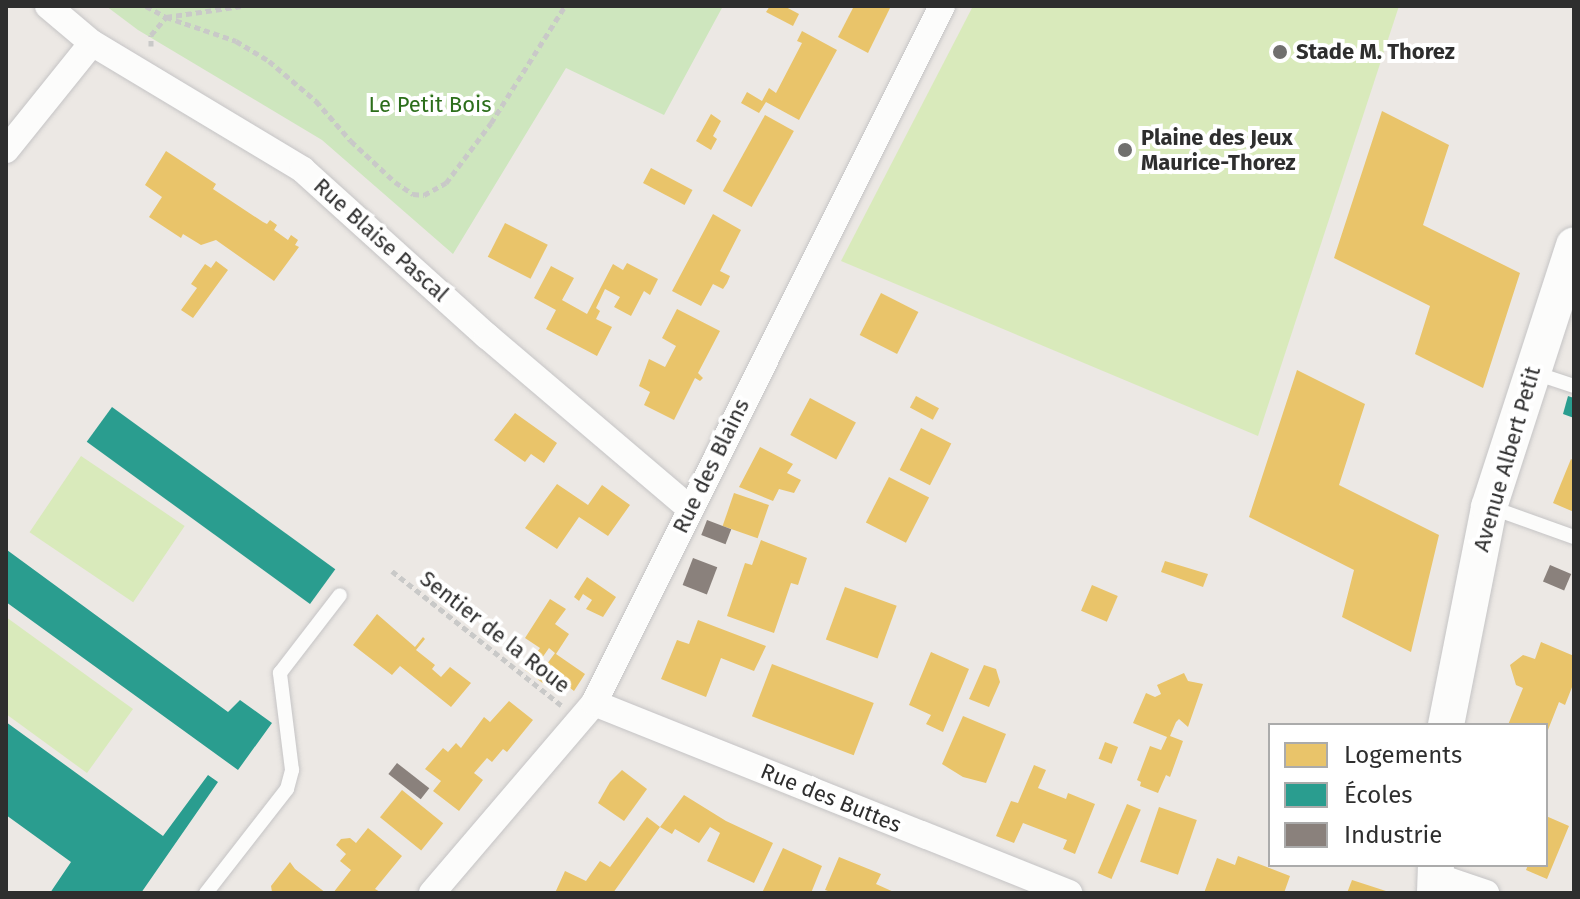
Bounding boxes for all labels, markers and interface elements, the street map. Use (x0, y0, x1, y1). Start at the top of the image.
place label: Stade M. Thorez (1296, 39, 1455, 65)
marker: Stade M. Thorez (1271, 43, 1289, 61)
park label: Le Petit Bois (369, 92, 491, 118)
place label: Plaine des Jeux Maurice-Thorez (1141, 124, 1296, 176)
marker: Plaine des Jeux Maurice-Thorez (1116, 141, 1134, 159)
street label: Rue Blaise Pascal (308, 173, 454, 307)
street label: Avenue Albert Petit (1468, 363, 1546, 555)
street label: Rue des Blains (667, 394, 755, 538)
street label: Sentier de la Roue (415, 565, 575, 699)
legend (1268, 723, 1548, 867)
text: Logements (1344, 741, 1462, 769)
street label: Rue des Buttes (757, 758, 905, 838)
text: Écoles (1344, 781, 1413, 809)
text: Industrie (1344, 821, 1442, 849)

